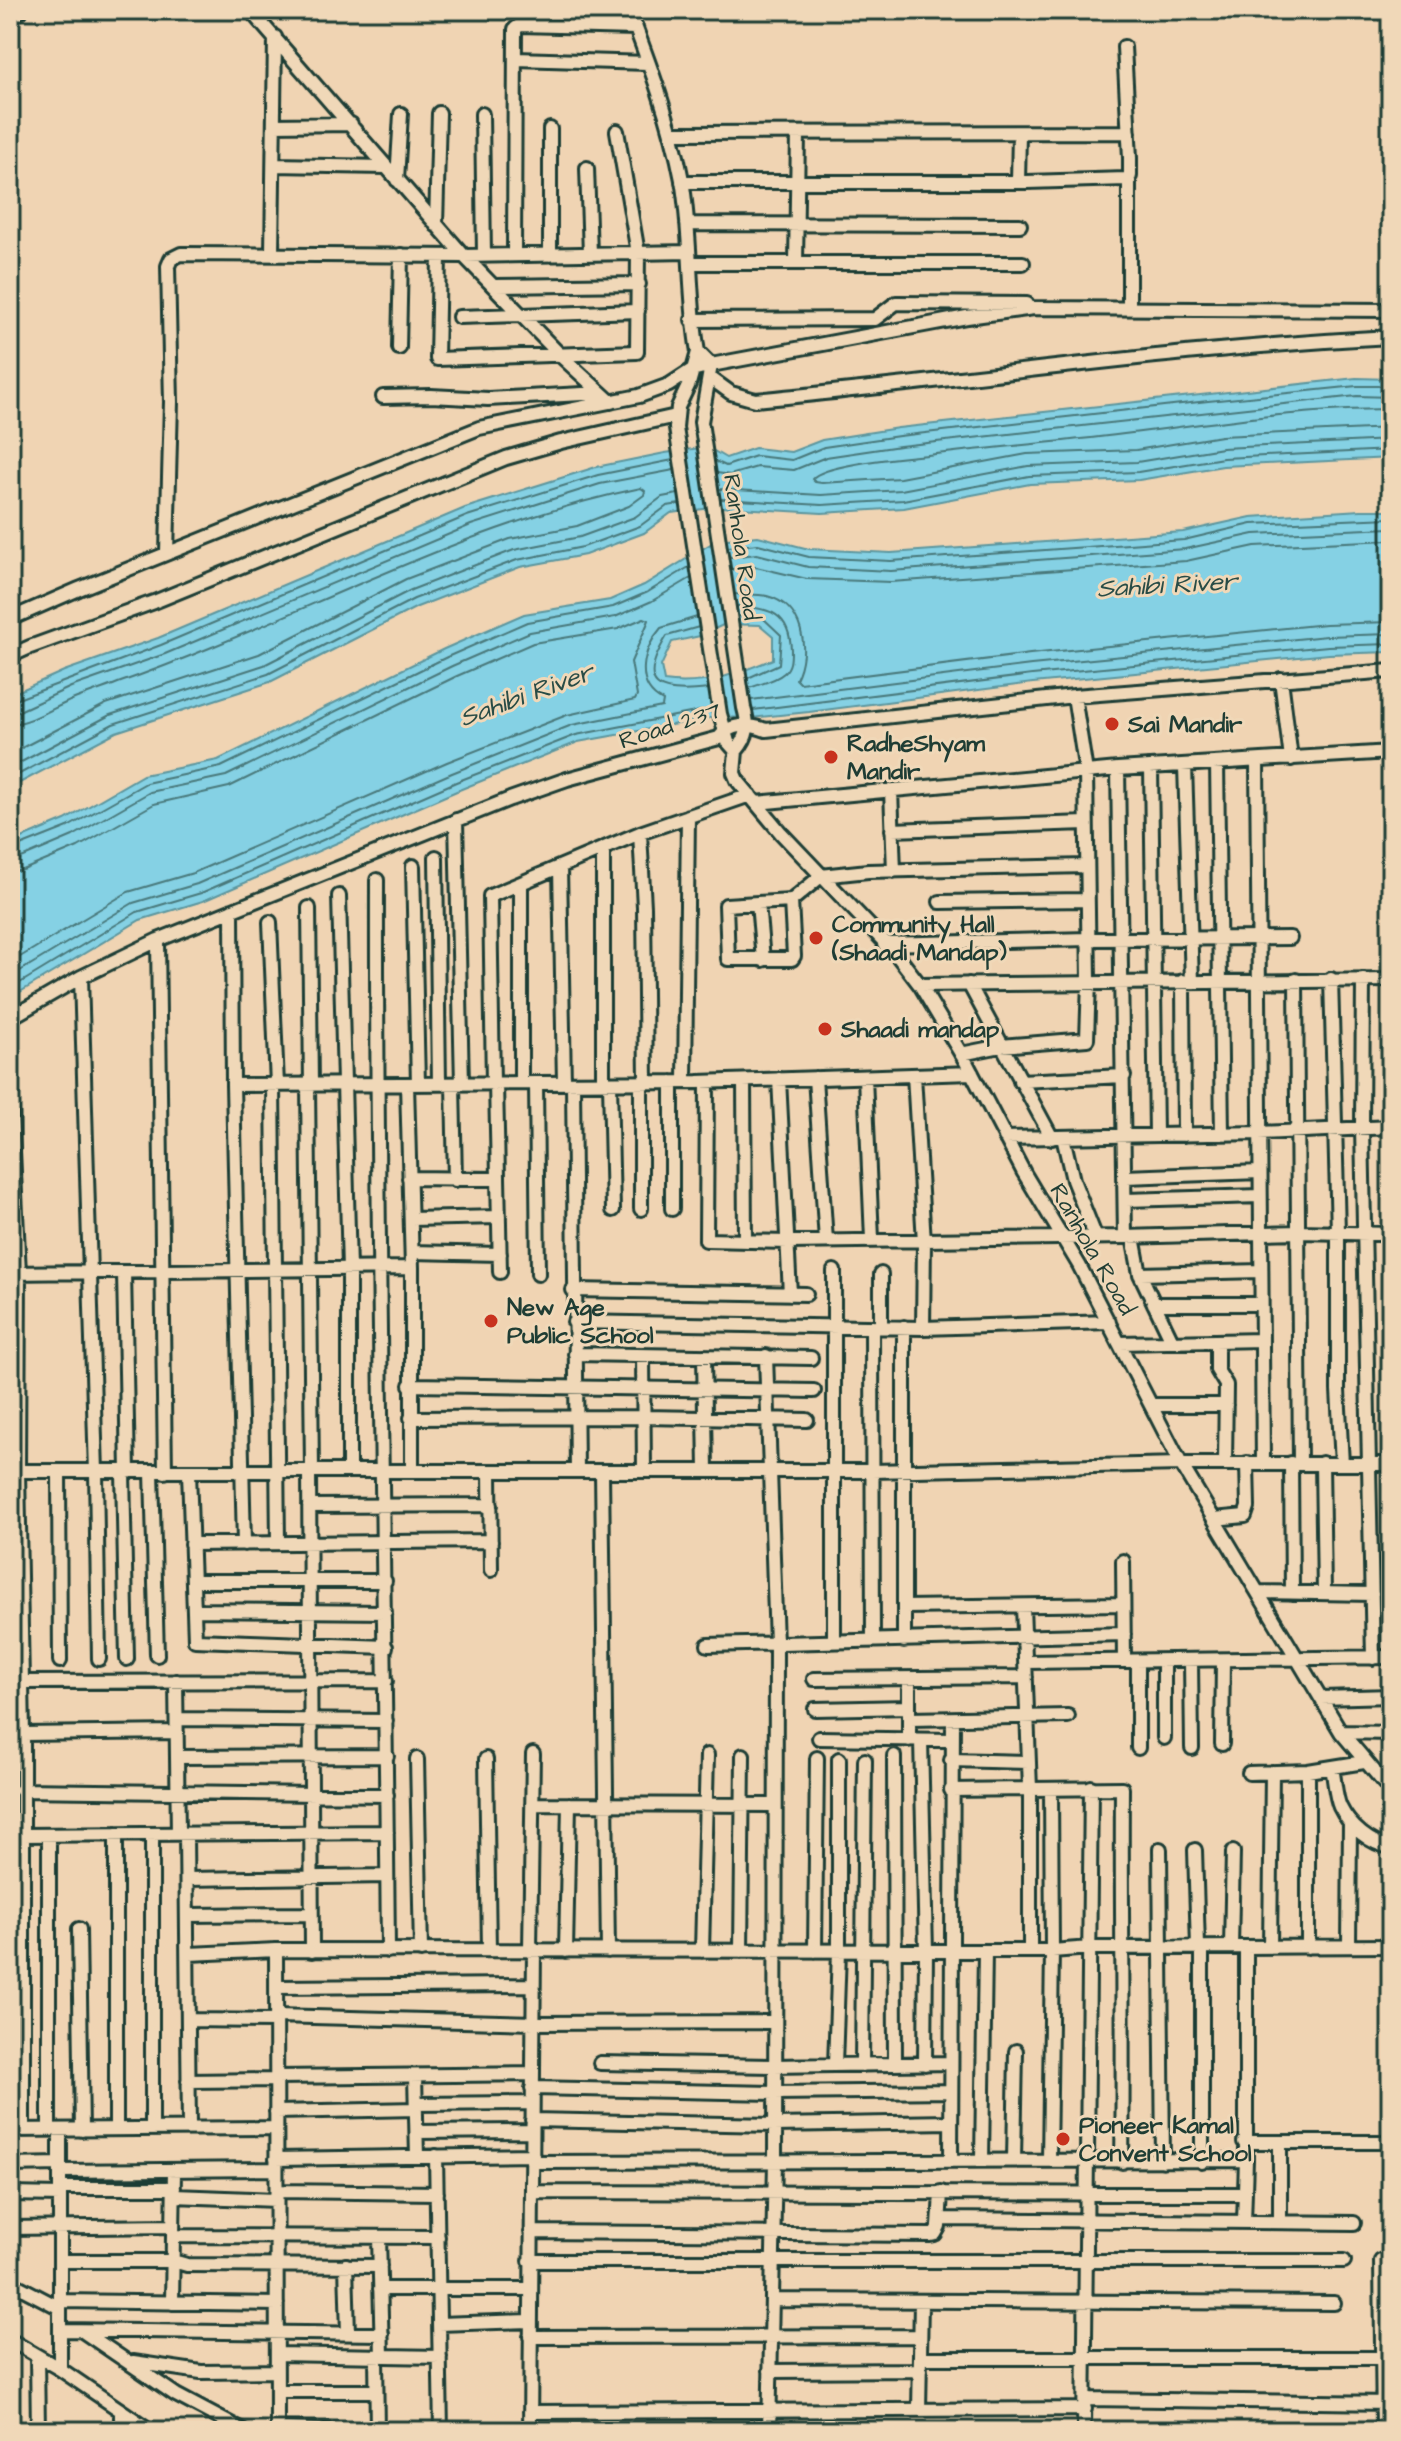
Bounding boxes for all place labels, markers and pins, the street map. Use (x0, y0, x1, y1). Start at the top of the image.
place label: Sai Mandir (1127, 708, 1243, 742)
marker: Sai Mandir (1103, 715, 1121, 733)
place label: RadheShyam Mandir (847, 727, 985, 789)
marker: RadheShyam Mandir (822, 748, 840, 766)
place label: Community Hall (Shaadi Mandap) (831, 908, 1007, 970)
marker: Community Hall (Shaadi Mandap) (807, 929, 825, 947)
place label: Shaadi mandap (840, 1013, 1000, 1047)
marker: Shaadi mandap (816, 1020, 834, 1038)
place label: New Age Public School (507, 1291, 654, 1353)
marker: New Age Public School (482, 1312, 500, 1330)
place label: Pioneer Kamal Convent School (1079, 2109, 1252, 2171)
marker: Pioneer Kamal Convent School (1054, 2130, 1072, 2148)

